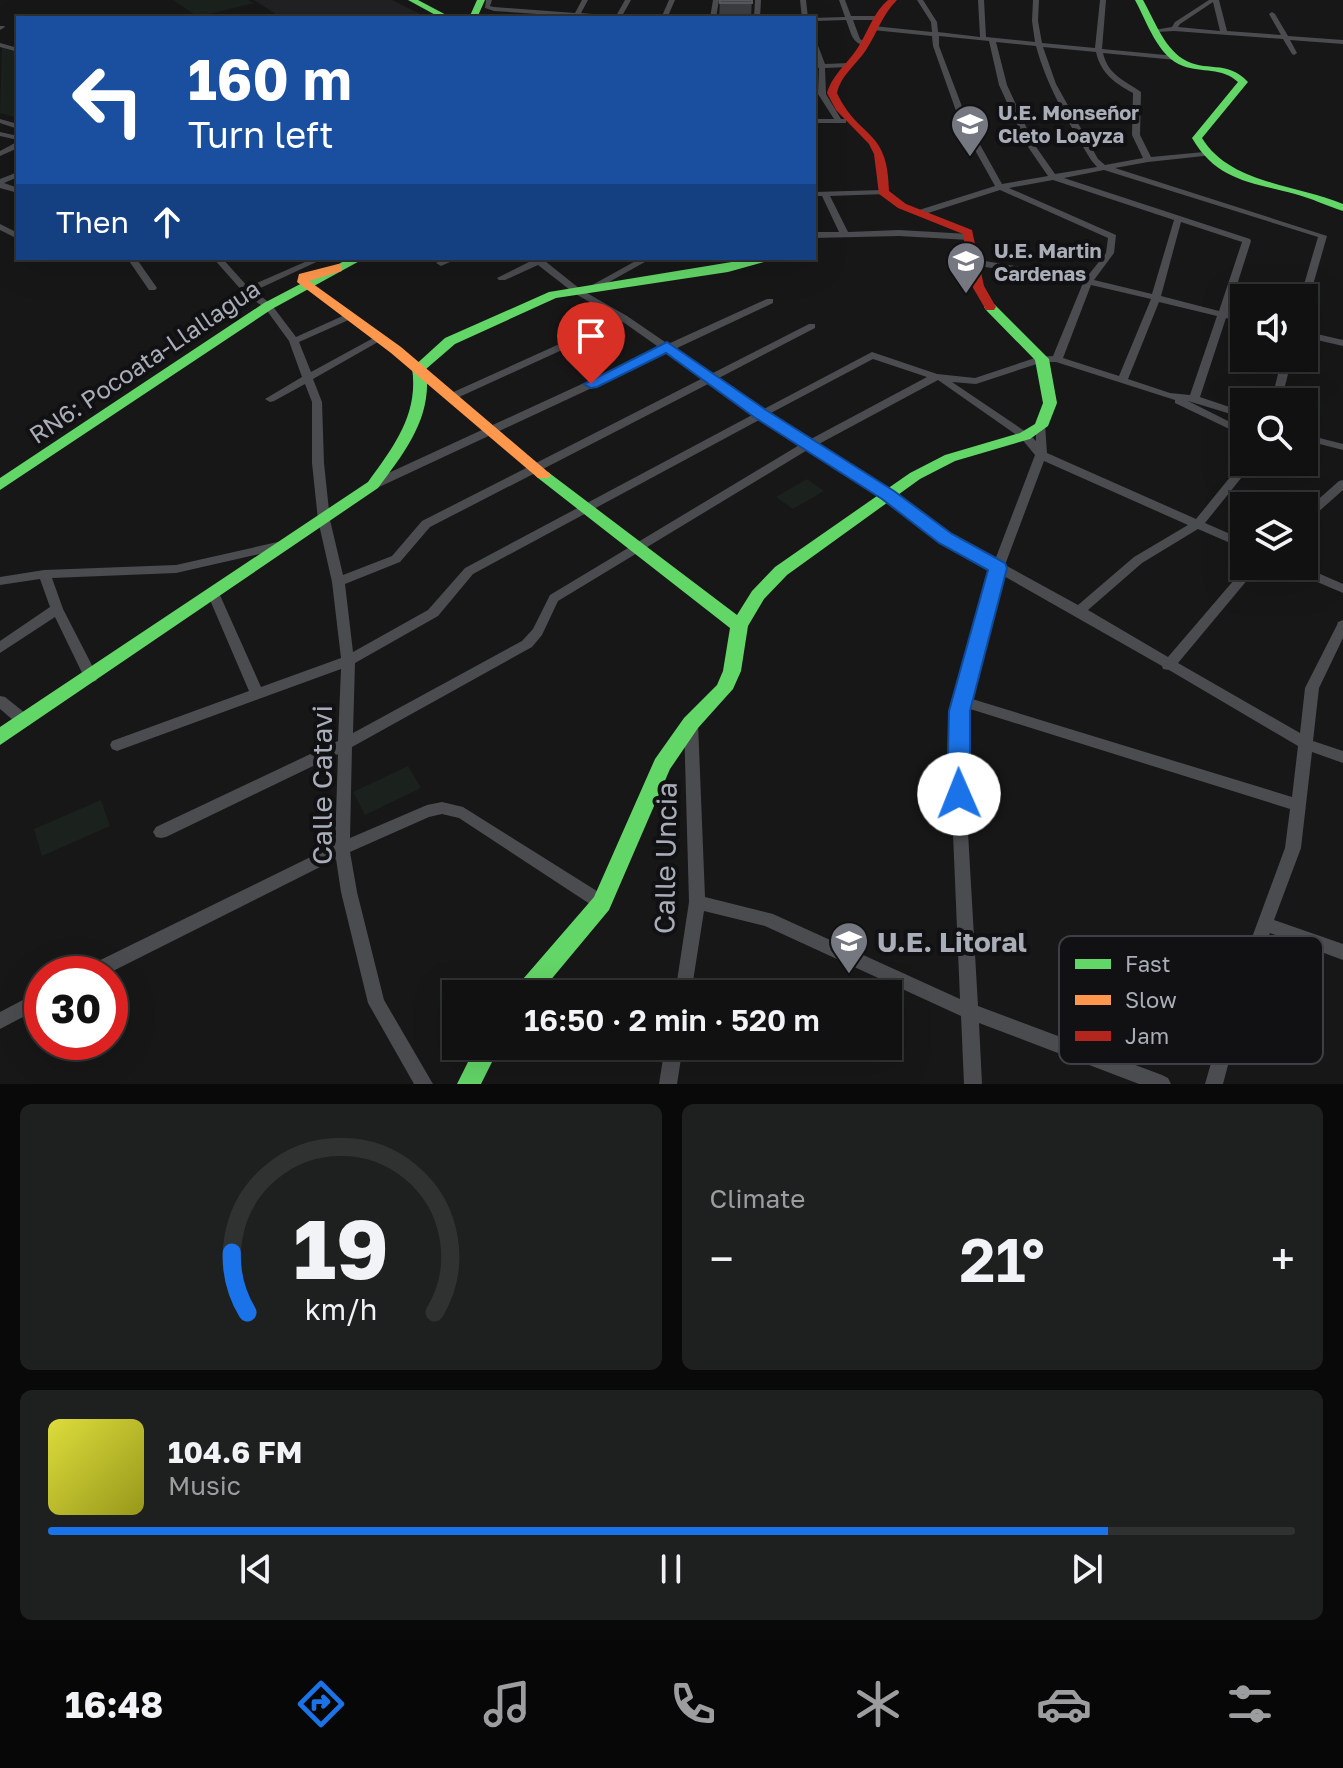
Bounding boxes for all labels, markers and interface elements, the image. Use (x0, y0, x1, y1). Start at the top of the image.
text: 160 m (188, 45, 352, 112)
icon: left (56, 48, 160, 152)
place label: U.E. Monseñor Cleto Loayza (998, 100, 1139, 147)
school or university icon: U.E. Monseñor Cleto Loayza (949, 103, 991, 158)
text: Turn left (188, 113, 334, 156)
icon: ahead (145, 200, 189, 244)
text: Then (56, 204, 129, 240)
place label: U.E. Martin Cardenas (994, 238, 1102, 285)
school or university icon: U.E. Martin Cardenas (945, 240, 987, 295)
street label: RN6: Pocoata-Llallagua (23, 273, 265, 449)
map controls (1230, 284, 1318, 580)
button: sound (1230, 284, 1318, 372)
pin (557, 302, 625, 384)
icon: arrive (569, 314, 613, 358)
button: search (1230, 388, 1318, 476)
button: layers (1230, 492, 1318, 580)
street label: Calle Catavi (305, 705, 338, 865)
position arrow (917, 752, 1001, 836)
street label: Calle Uncia (647, 782, 683, 934)
school or university icon: U.E. Litoral (828, 920, 870, 975)
place label: U.E. Litoral (877, 925, 1027, 958)
legend (1059, 936, 1323, 1064)
text: Fast (1125, 950, 1171, 977)
speed limit sign: 30 (24, 956, 128, 1060)
text: Slow (1125, 986, 1177, 1013)
text: 16:50 · 2 min · 520 m (524, 1002, 820, 1038)
text: Jam (1125, 1022, 1169, 1049)
text: Climate (710, 1183, 805, 1214)
text: 19 (293, 1197, 389, 1297)
text: 21° (960, 1223, 1045, 1295)
text: − (710, 1232, 734, 1285)
text: + (1271, 1232, 1295, 1285)
text: km/h (304, 1292, 377, 1326)
text: 104.6 FM (168, 1434, 302, 1470)
text: Music (168, 1470, 241, 1501)
icon: previous (234, 1547, 278, 1591)
icon: pause (649, 1547, 693, 1591)
icon: next (1065, 1547, 1109, 1591)
icon: directions (293, 1676, 349, 1732)
icon: music (479, 1676, 535, 1732)
icon: phone (665, 1676, 721, 1732)
icon: climate (850, 1676, 906, 1732)
icon: car (1036, 1676, 1092, 1732)
icon: filters (1222, 1676, 1278, 1732)
text: 16:48 (65, 1683, 163, 1726)

